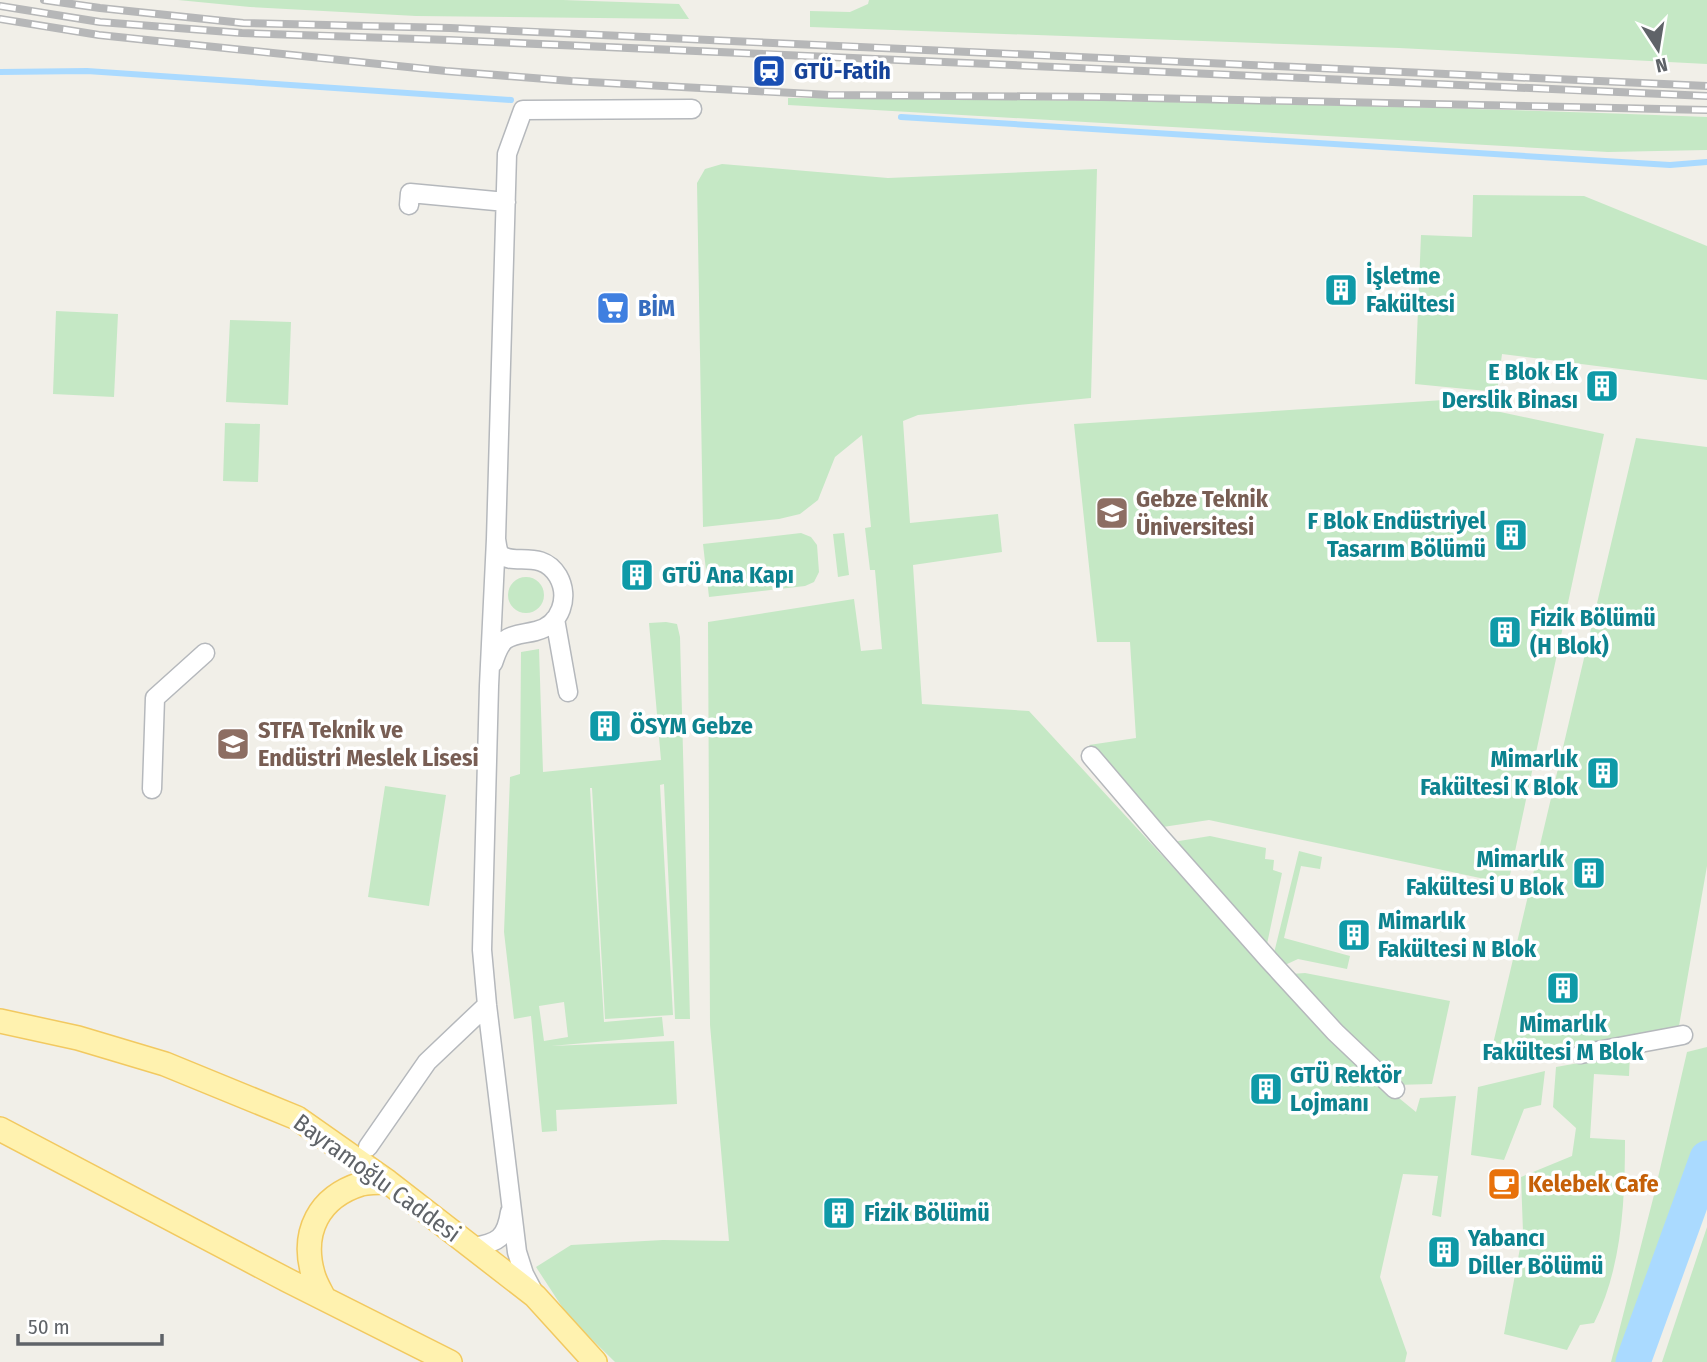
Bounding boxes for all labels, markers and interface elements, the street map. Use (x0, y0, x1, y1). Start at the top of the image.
north arrow (1623, 14, 1693, 84)
station icon: GTÜ-Fatih (750, 52, 788, 90)
text: N (1653, 53, 1669, 78)
place label: GTÜ-Fatih (794, 57, 891, 85)
place label: İşletme Fakültesi (1366, 261, 1455, 318)
building icon: İşletme Fakültesi (1322, 271, 1360, 309)
supermarket icon: BİM (594, 289, 632, 327)
place label: BİM (638, 293, 675, 322)
place label: E Blok Ek Derslik Binası (1442, 358, 1579, 414)
building icon: E Blok Ek Derslik Binası (1583, 367, 1621, 405)
place label: Gebze Teknik Üniversitesi (1136, 485, 1269, 541)
school or university icon: Gebze Teknik Üniversitesi (1093, 494, 1131, 532)
place label: F Blok Endüstriyel Tasarım Bölümü (1307, 507, 1486, 563)
building icon: F Blok Endüstriyel Tasarım Bölümü (1492, 516, 1530, 554)
building icon: GTÜ Ana Kapı (618, 556, 656, 594)
place label: GTÜ Ana Kapı (662, 561, 794, 589)
place label: Fizik Bölümü (H Blok) (1530, 604, 1656, 660)
building icon: Fizik Bölümü (H Blok) (1486, 613, 1524, 651)
building icon: ÖSYM Gebze (586, 707, 624, 745)
place label: ÖSYM Gebze (630, 712, 753, 740)
place label: STFA Teknik ve Endüstri Meslek Lisesi (258, 716, 479, 772)
school or university icon: STFA Teknik ve Endüstri Meslek Lisesi (214, 725, 252, 763)
place label: Mimarlık Fakültesi K Blok (1420, 745, 1579, 801)
building icon: Mimarlık Fakültesi K Blok (1584, 754, 1622, 792)
place label: Mimarlık Fakültesi U Blok (1406, 845, 1565, 901)
building icon: Mimarlık Fakültesi U Blok (1570, 854, 1608, 892)
place label: Mimarlık Fakültesi N Blok (1378, 907, 1537, 963)
building icon: Mimarlık Fakültesi N Blok (1335, 916, 1373, 954)
building icon: Mimarlık Fakültesi M Blok (1544, 969, 1582, 1007)
place label: Mimarlık Fakültesi M Blok (1482, 1010, 1644, 1066)
place label: GTÜ Rektör Lojmanı (1290, 1061, 1402, 1117)
building icon: GTÜ Rektör Lojmanı (1247, 1070, 1285, 1108)
street label: Bayramoğlu Caddesi (288, 1108, 466, 1248)
cafe icon: Kelebek Cafe (1485, 1165, 1523, 1203)
place label: Kelebek Cafe (1528, 1170, 1659, 1198)
building icon: Fizik Bölümü (820, 1194, 858, 1232)
place label: Fizik Bölümü (864, 1199, 990, 1227)
place label: Yabancı Diller Bölümü (1467, 1224, 1603, 1280)
building icon: Yabancı Diller Bölümü (1425, 1233, 1463, 1271)
scale bar (18, 1302, 161, 1346)
text: 50 m (28, 1314, 70, 1340)

